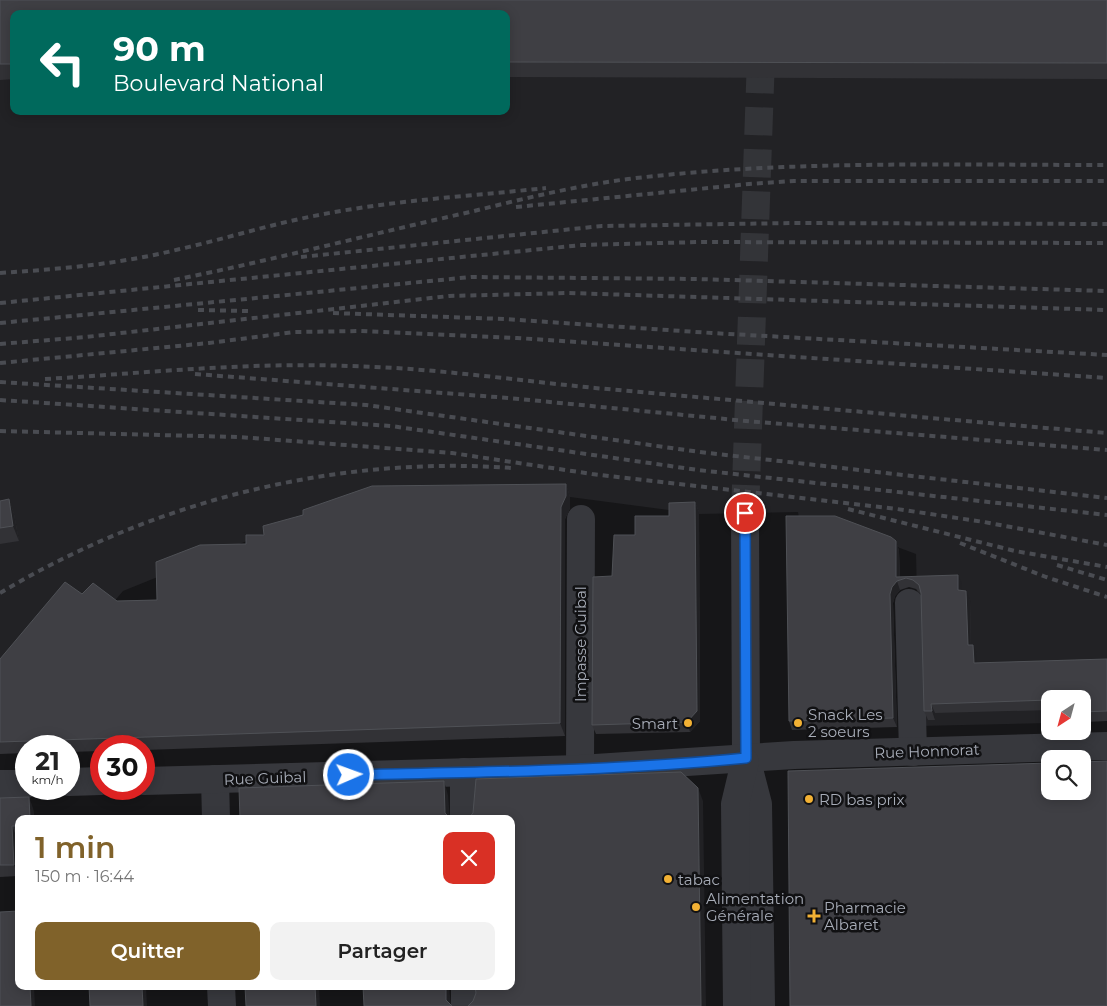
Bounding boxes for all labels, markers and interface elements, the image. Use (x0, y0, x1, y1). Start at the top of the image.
text: 90 m (113, 27, 206, 70)
icon: left (30, 30, 95, 95)
text: Boulevard National (113, 70, 324, 97)
pin (724, 492, 766, 534)
icon: arrive (731, 499, 759, 527)
street label: Impasse Guibal (571, 586, 590, 702)
north arrow (1041, 690, 1091, 740)
map controls (1041, 690, 1091, 800)
place label: Snack Les 2 soeurs (808, 705, 883, 741)
place label: Smart (632, 714, 678, 733)
marker: Smart (682, 717, 694, 729)
marker: Snack Les 2 soeurs (792, 717, 804, 729)
speed limit sign: 30 (90, 735, 155, 800)
street label: Rue Honnorat (874, 740, 980, 762)
text: 21 (35, 746, 60, 776)
position arrow (322, 748, 374, 800)
button: search (1041, 750, 1091, 800)
street label: Rue Guibal (223, 767, 307, 789)
text: km/h (31, 772, 64, 787)
place label: RD bas prix (819, 790, 905, 809)
marker: RD bas prix (803, 793, 815, 805)
text: 1 min (35, 829, 116, 866)
button: close (443, 832, 495, 884)
text: 150 m · 16:44 (35, 867, 134, 886)
place label: tabac (678, 870, 720, 889)
marker: tabac (662, 873, 674, 885)
place label: Alimentation Générale (706, 889, 804, 925)
place label: Pharmacie Albaret (824, 898, 906, 934)
marker: Alimentation Générale (690, 901, 702, 913)
marker: Pharmacie Albaret (808, 910, 820, 922)
button: Quitter (35, 922, 260, 980)
button: Partager (270, 922, 495, 980)

